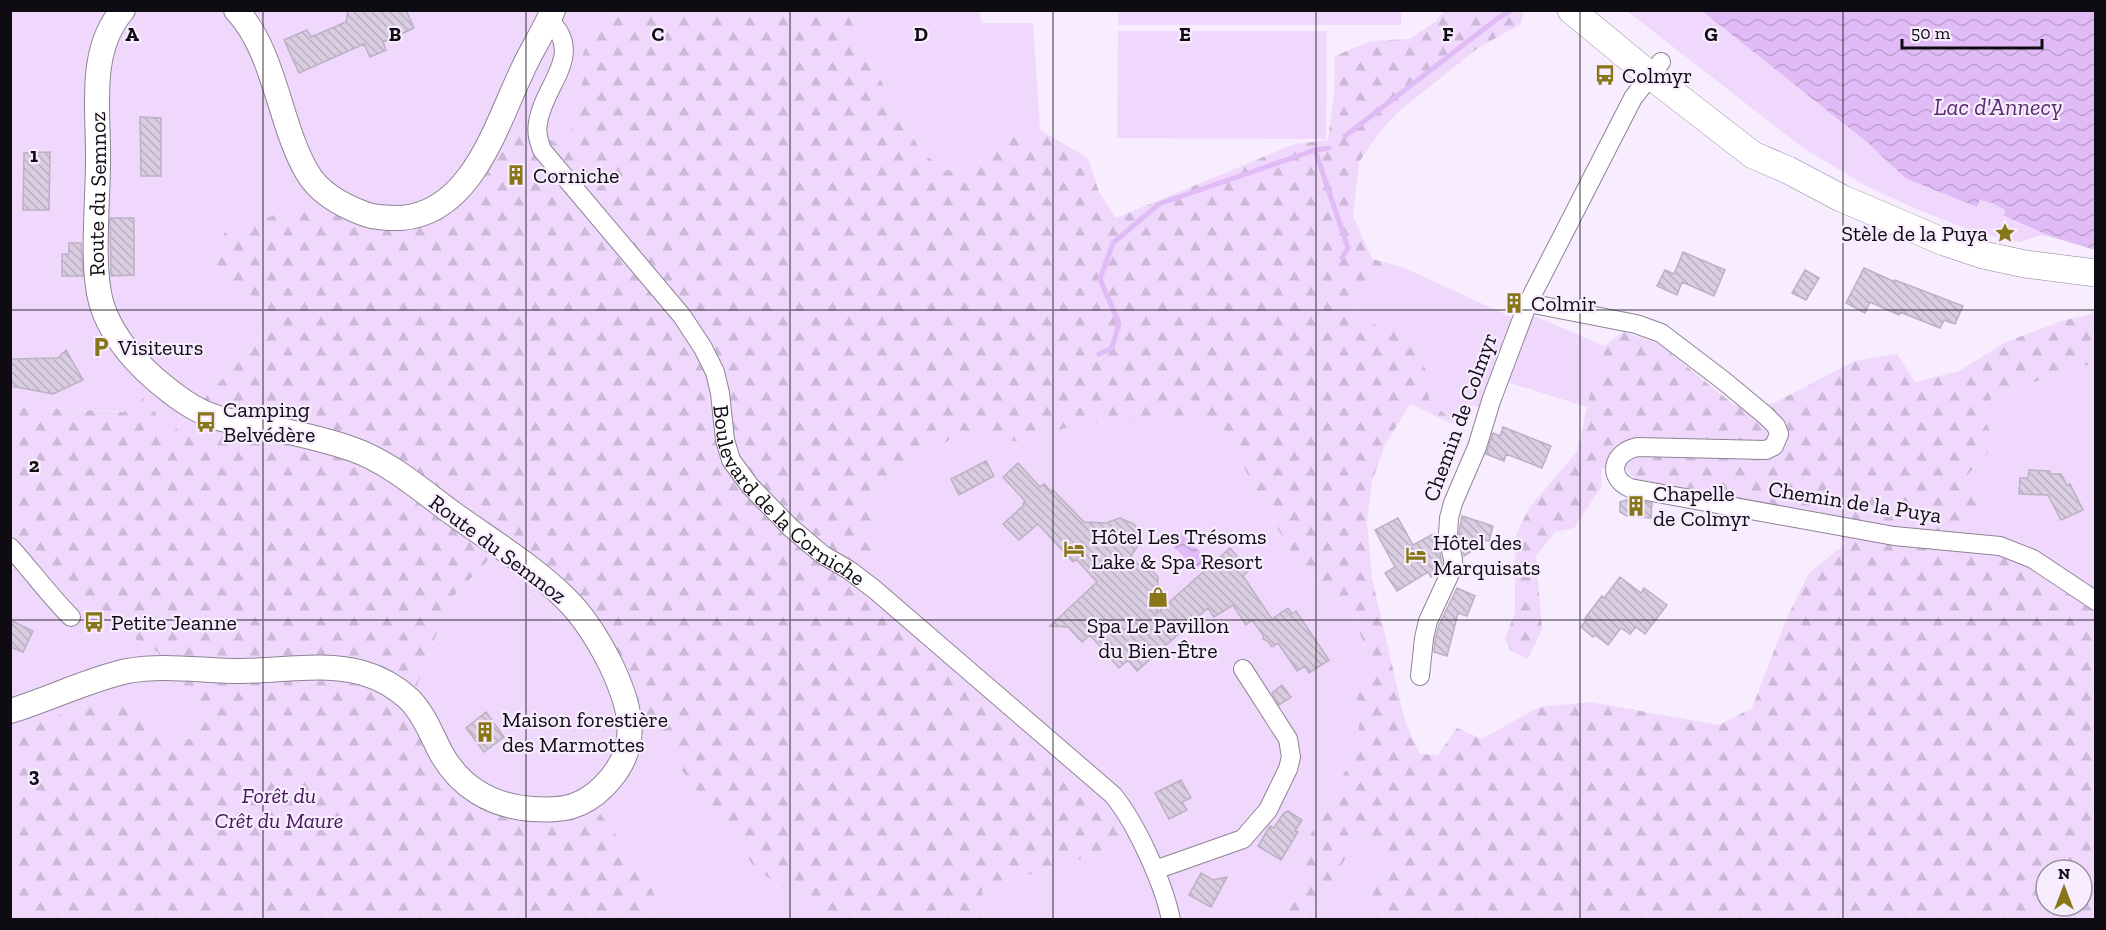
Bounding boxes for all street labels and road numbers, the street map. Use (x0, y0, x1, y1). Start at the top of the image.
street label: Route du Semnoz (82, 111, 112, 277)
street label: Chemin de Colmyr (1417, 329, 1503, 505)
street label: Boulevard de la Corniche (708, 403, 871, 591)
street label: Chemin de la Puya (1766, 475, 1944, 529)
street label: Route du Semnoz (424, 489, 572, 609)

